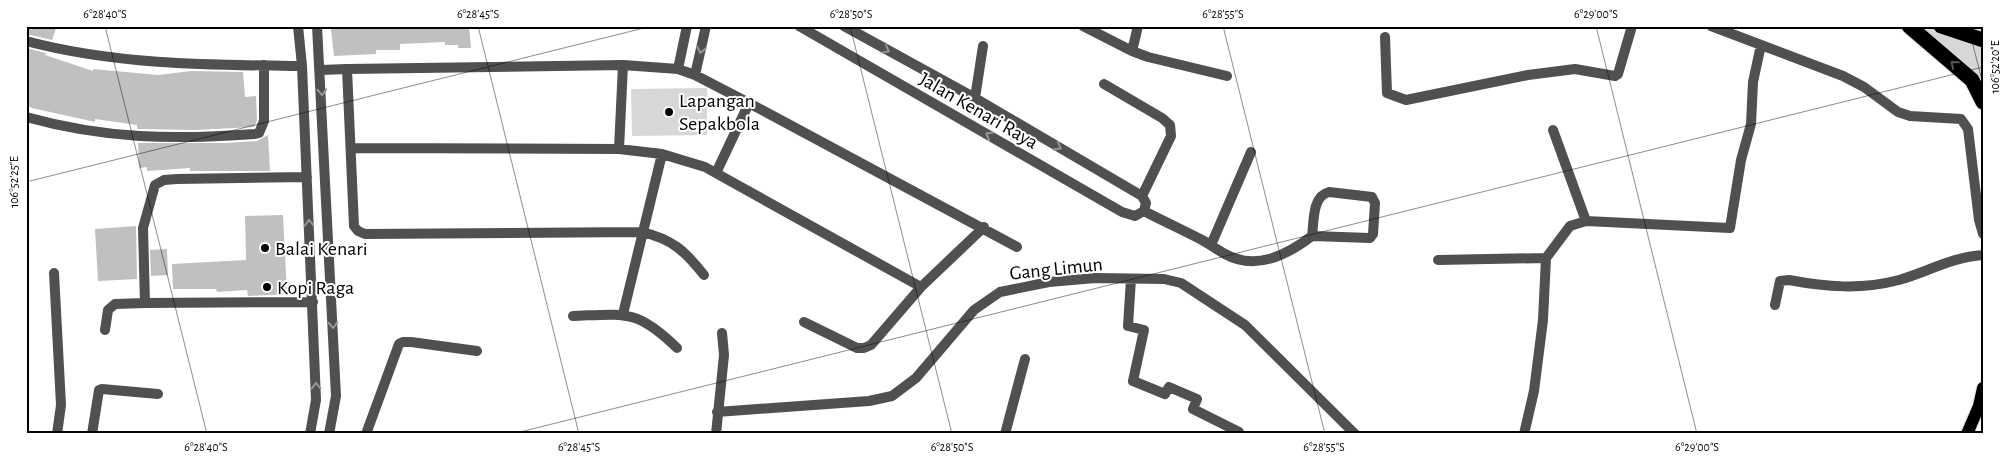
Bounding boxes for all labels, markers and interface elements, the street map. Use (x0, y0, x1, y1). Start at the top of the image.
text: 6°28'40"S (83, 8, 127, 20)
text: 6°28'45"S (457, 8, 499, 20)
text: 6°28'50"S (830, 8, 873, 20)
text: 6°28'55"S (1202, 8, 1244, 20)
text: 6°29'00"S (1574, 8, 1618, 20)
text: 106°52'20"E (1989, 40, 2001, 94)
one-way arrow (881, 43, 890, 53)
one-way arrow (696, 46, 706, 55)
one-way arrow (1951, 61, 1960, 70)
street label: Jalan Kenari Raya (916, 69, 1041, 153)
one-way arrow (316, 89, 327, 97)
place label: Lapangan Sepakbola (679, 91, 760, 134)
marker: Lapangan Sepakbola (663, 106, 675, 118)
one-way arrow (985, 132, 994, 142)
one-way arrow (1053, 140, 1062, 150)
text: 106°52'25"E (8, 156, 20, 208)
one-way arrow (304, 219, 315, 227)
place label: Balai Kenari (275, 239, 368, 259)
marker: Balai Kenari (259, 242, 271, 254)
street label: Gang Limun (1008, 254, 1104, 284)
place label: Kopi Raga (277, 278, 354, 298)
marker: Kopi Raga (261, 281, 273, 293)
one-way arrow (327, 321, 338, 329)
one-way arrow (310, 381, 321, 389)
text: 6°28'40"S (184, 441, 228, 453)
text: 6°28'45"S (558, 441, 600, 453)
text: 6°28'50"S (931, 441, 974, 453)
text: 6°28'55"S (1303, 441, 1345, 453)
text: 6°29'00"S (1675, 441, 1719, 453)

